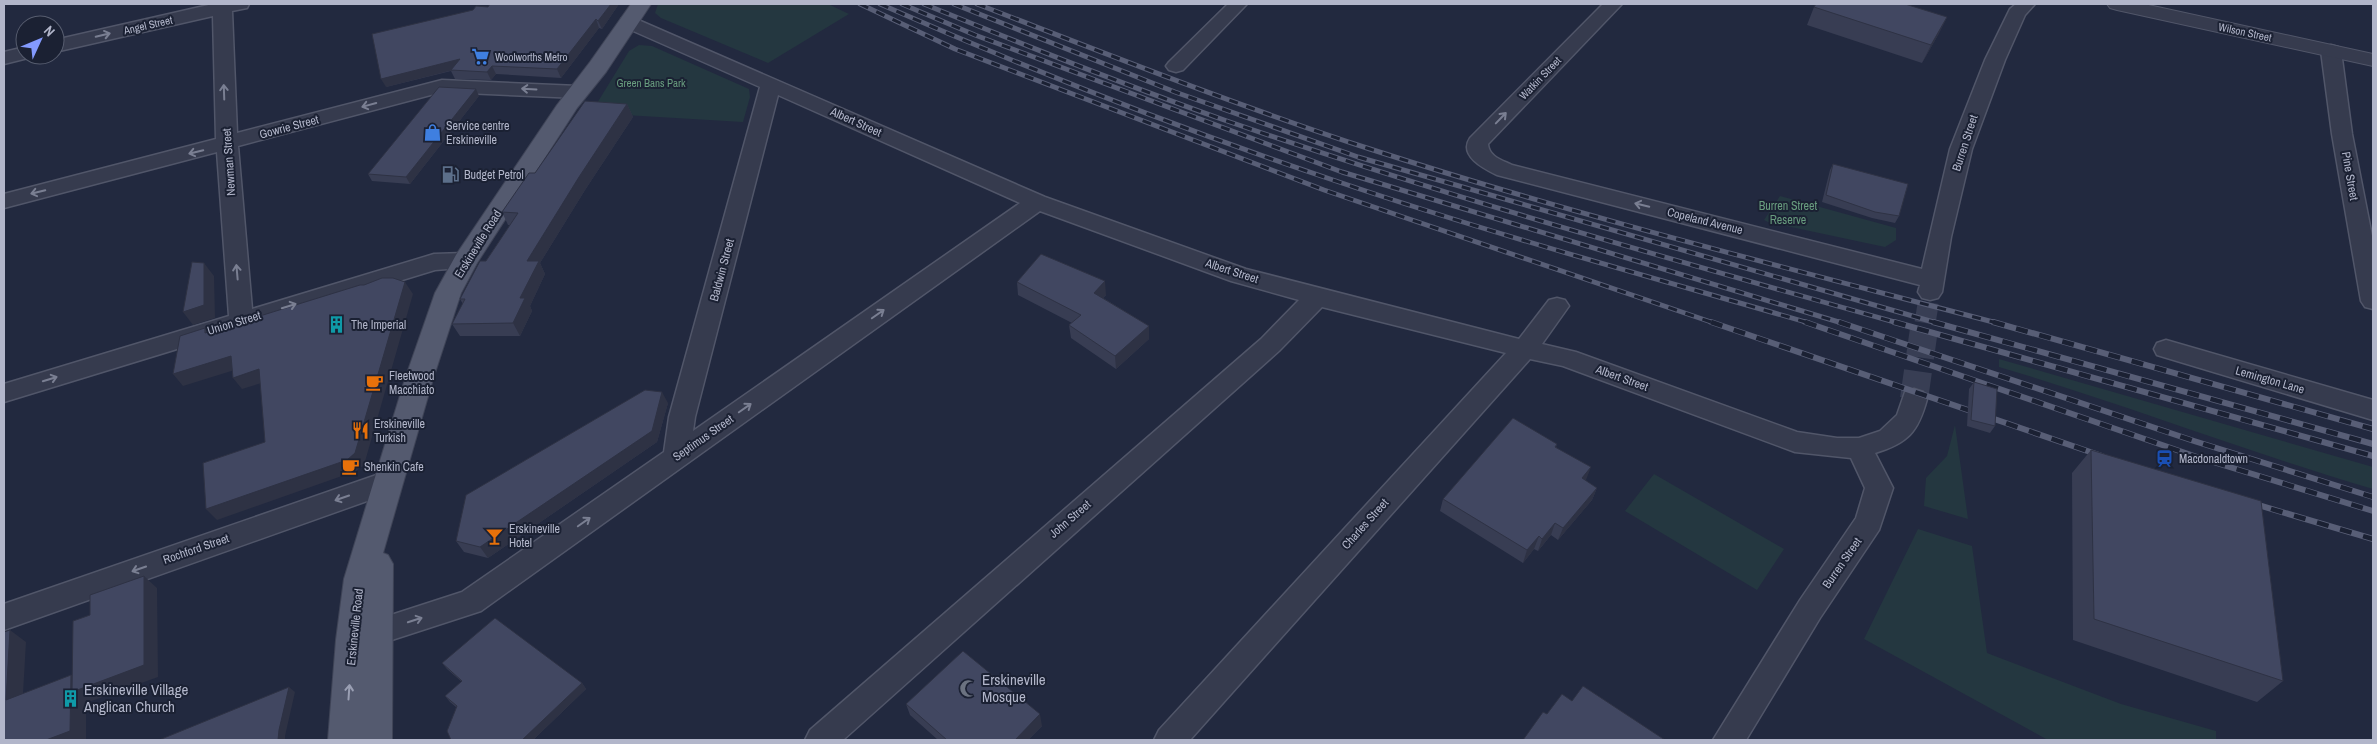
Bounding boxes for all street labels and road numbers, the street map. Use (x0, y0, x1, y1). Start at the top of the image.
street label: Angel Street (121, 12, 174, 38)
street label: Wilson Street (2217, 20, 2273, 45)
street label: Watkin Street (1516, 53, 1564, 102)
street label: Albert Street (827, 103, 884, 141)
street label: Gowrie Street (258, 111, 321, 143)
street label: Burren Street (1948, 112, 1982, 173)
street label: Newman Street (219, 127, 239, 196)
street label: Pine Street (2338, 150, 2362, 202)
street label: Copeland Avenue (1665, 204, 1745, 238)
street label: Erskineville Road (451, 207, 505, 281)
street label: Baldwin Street (706, 237, 738, 303)
street label: Albert Street (1203, 255, 1261, 287)
street label: Union Street (205, 307, 263, 339)
street label: Albert Street (1593, 361, 1651, 395)
street label: Lemington Lane (2234, 363, 2306, 397)
street label: Septimus Street (670, 411, 737, 465)
street label: Charles Street (1338, 495, 1392, 553)
street label: John Street (1046, 496, 1094, 542)
street label: Rochford Street (161, 530, 231, 568)
street label: Burren Street (1819, 534, 1865, 592)
street label: Erskineville Road (343, 588, 367, 666)

